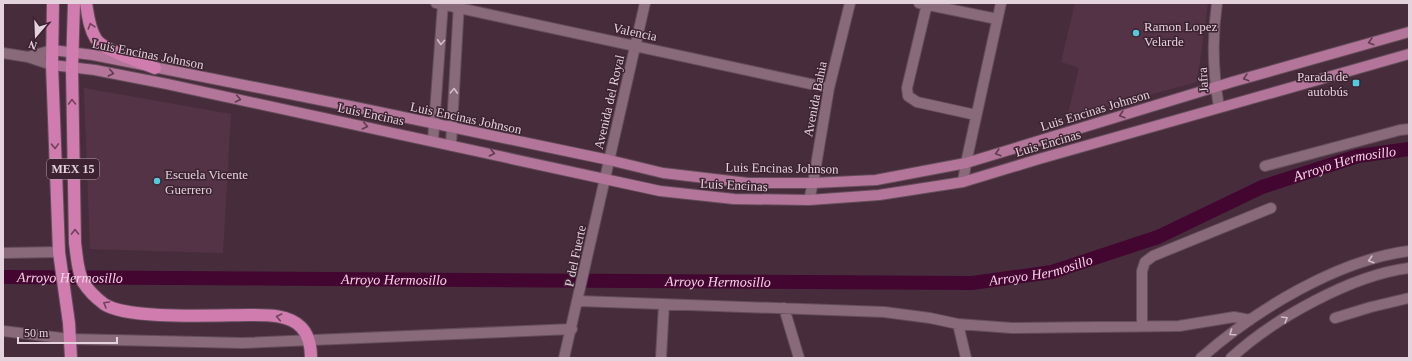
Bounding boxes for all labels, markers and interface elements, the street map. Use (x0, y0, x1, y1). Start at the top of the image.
north arrow (16, 16, 56, 56)
place label: Ramon Lopez Velarde (1144, 19, 1218, 49)
street label: Valencia (612, 20, 659, 44)
one-way arrow (87, 22, 96, 29)
marker: Ramon Lopez Velarde (1131, 28, 1141, 38)
street label: Luis Encinas Johnson (91, 36, 206, 72)
one-way arrow (1368, 37, 1375, 46)
text: N (27, 38, 38, 52)
one-way arrow (436, 39, 445, 45)
street label: Avenida del Royal (591, 53, 627, 151)
street label: Avenida Bahia (800, 60, 830, 138)
street label: Jafra (1195, 67, 1211, 93)
one-way arrow (107, 68, 114, 77)
place label: Parada de autobús (1297, 69, 1348, 99)
one-way arrow (1243, 73, 1250, 82)
marker: Parada de autobús (1351, 78, 1361, 88)
street label: Luis Encinas Johnson (1039, 86, 1152, 134)
one-way arrow (450, 88, 458, 94)
one-way arrow (235, 95, 241, 103)
one-way arrow (68, 99, 76, 105)
street label: Luis Encinas Johnson (409, 99, 523, 137)
street label: Luis Encinas (336, 100, 406, 128)
one-way arrow (1119, 110, 1126, 119)
one-way arrow (362, 121, 368, 129)
street label: Luis Encinas (1013, 126, 1083, 160)
one-way arrow (50, 143, 59, 149)
water label: Arroyo Hermosillo (1290, 143, 1397, 184)
one-way arrow (994, 148, 1001, 157)
one-way arrow (489, 149, 495, 157)
road number: MEX 15 (47, 159, 99, 179)
street label: Luis Encinas Johnson (725, 160, 839, 176)
place label: Escuela Vicente Guerrero (165, 167, 248, 197)
marker: Escuela Vicente Guerrero (152, 176, 162, 186)
street label: Luis Encinas (700, 176, 768, 194)
street label: P del Fuerte (561, 224, 589, 288)
one-way arrow (70, 229, 79, 235)
water label: Arroyo Hermosillo (987, 252, 1094, 288)
one-way arrow (1368, 255, 1375, 264)
water label: Arroyo Hermosillo (16, 270, 123, 285)
water label: Arroyo Hermosillo (340, 272, 447, 287)
water label: Arroyo Hermosillo (664, 274, 771, 289)
one-way arrow (103, 301, 110, 308)
one-way arrow (276, 314, 282, 322)
one-way arrow (1281, 316, 1288, 323)
scale bar (18, 319, 117, 345)
text: 50 m (24, 326, 49, 340)
one-way arrow (1229, 328, 1236, 335)

